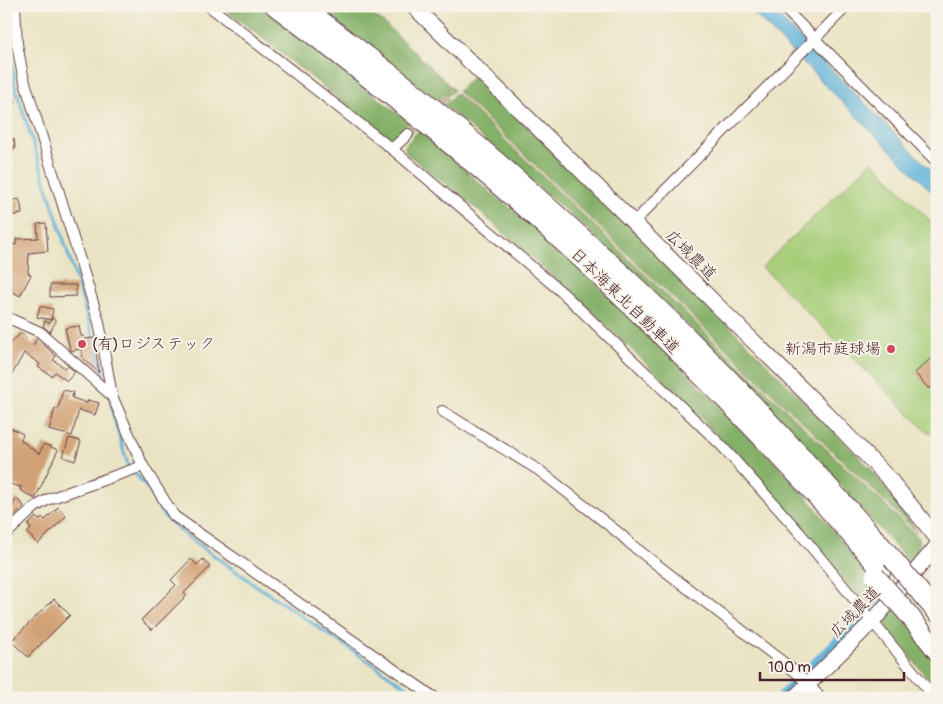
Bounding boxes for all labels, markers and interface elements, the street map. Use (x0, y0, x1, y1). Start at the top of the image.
street label: 広域農道 (661, 225, 721, 285)
street label: 日本海東北自動車道 (566, 244, 684, 358)
place label: (有)ロジステック (92, 334, 215, 354)
marker: (有)ロジステック (76, 338, 88, 350)
place label: 新潟市庭球場 (785, 339, 881, 359)
marker: 新潟市庭球場 (885, 343, 897, 355)
street label: 広域農道 (826, 582, 884, 642)
scale bar (760, 649, 904, 681)
text: 100 m (768, 658, 811, 677)

